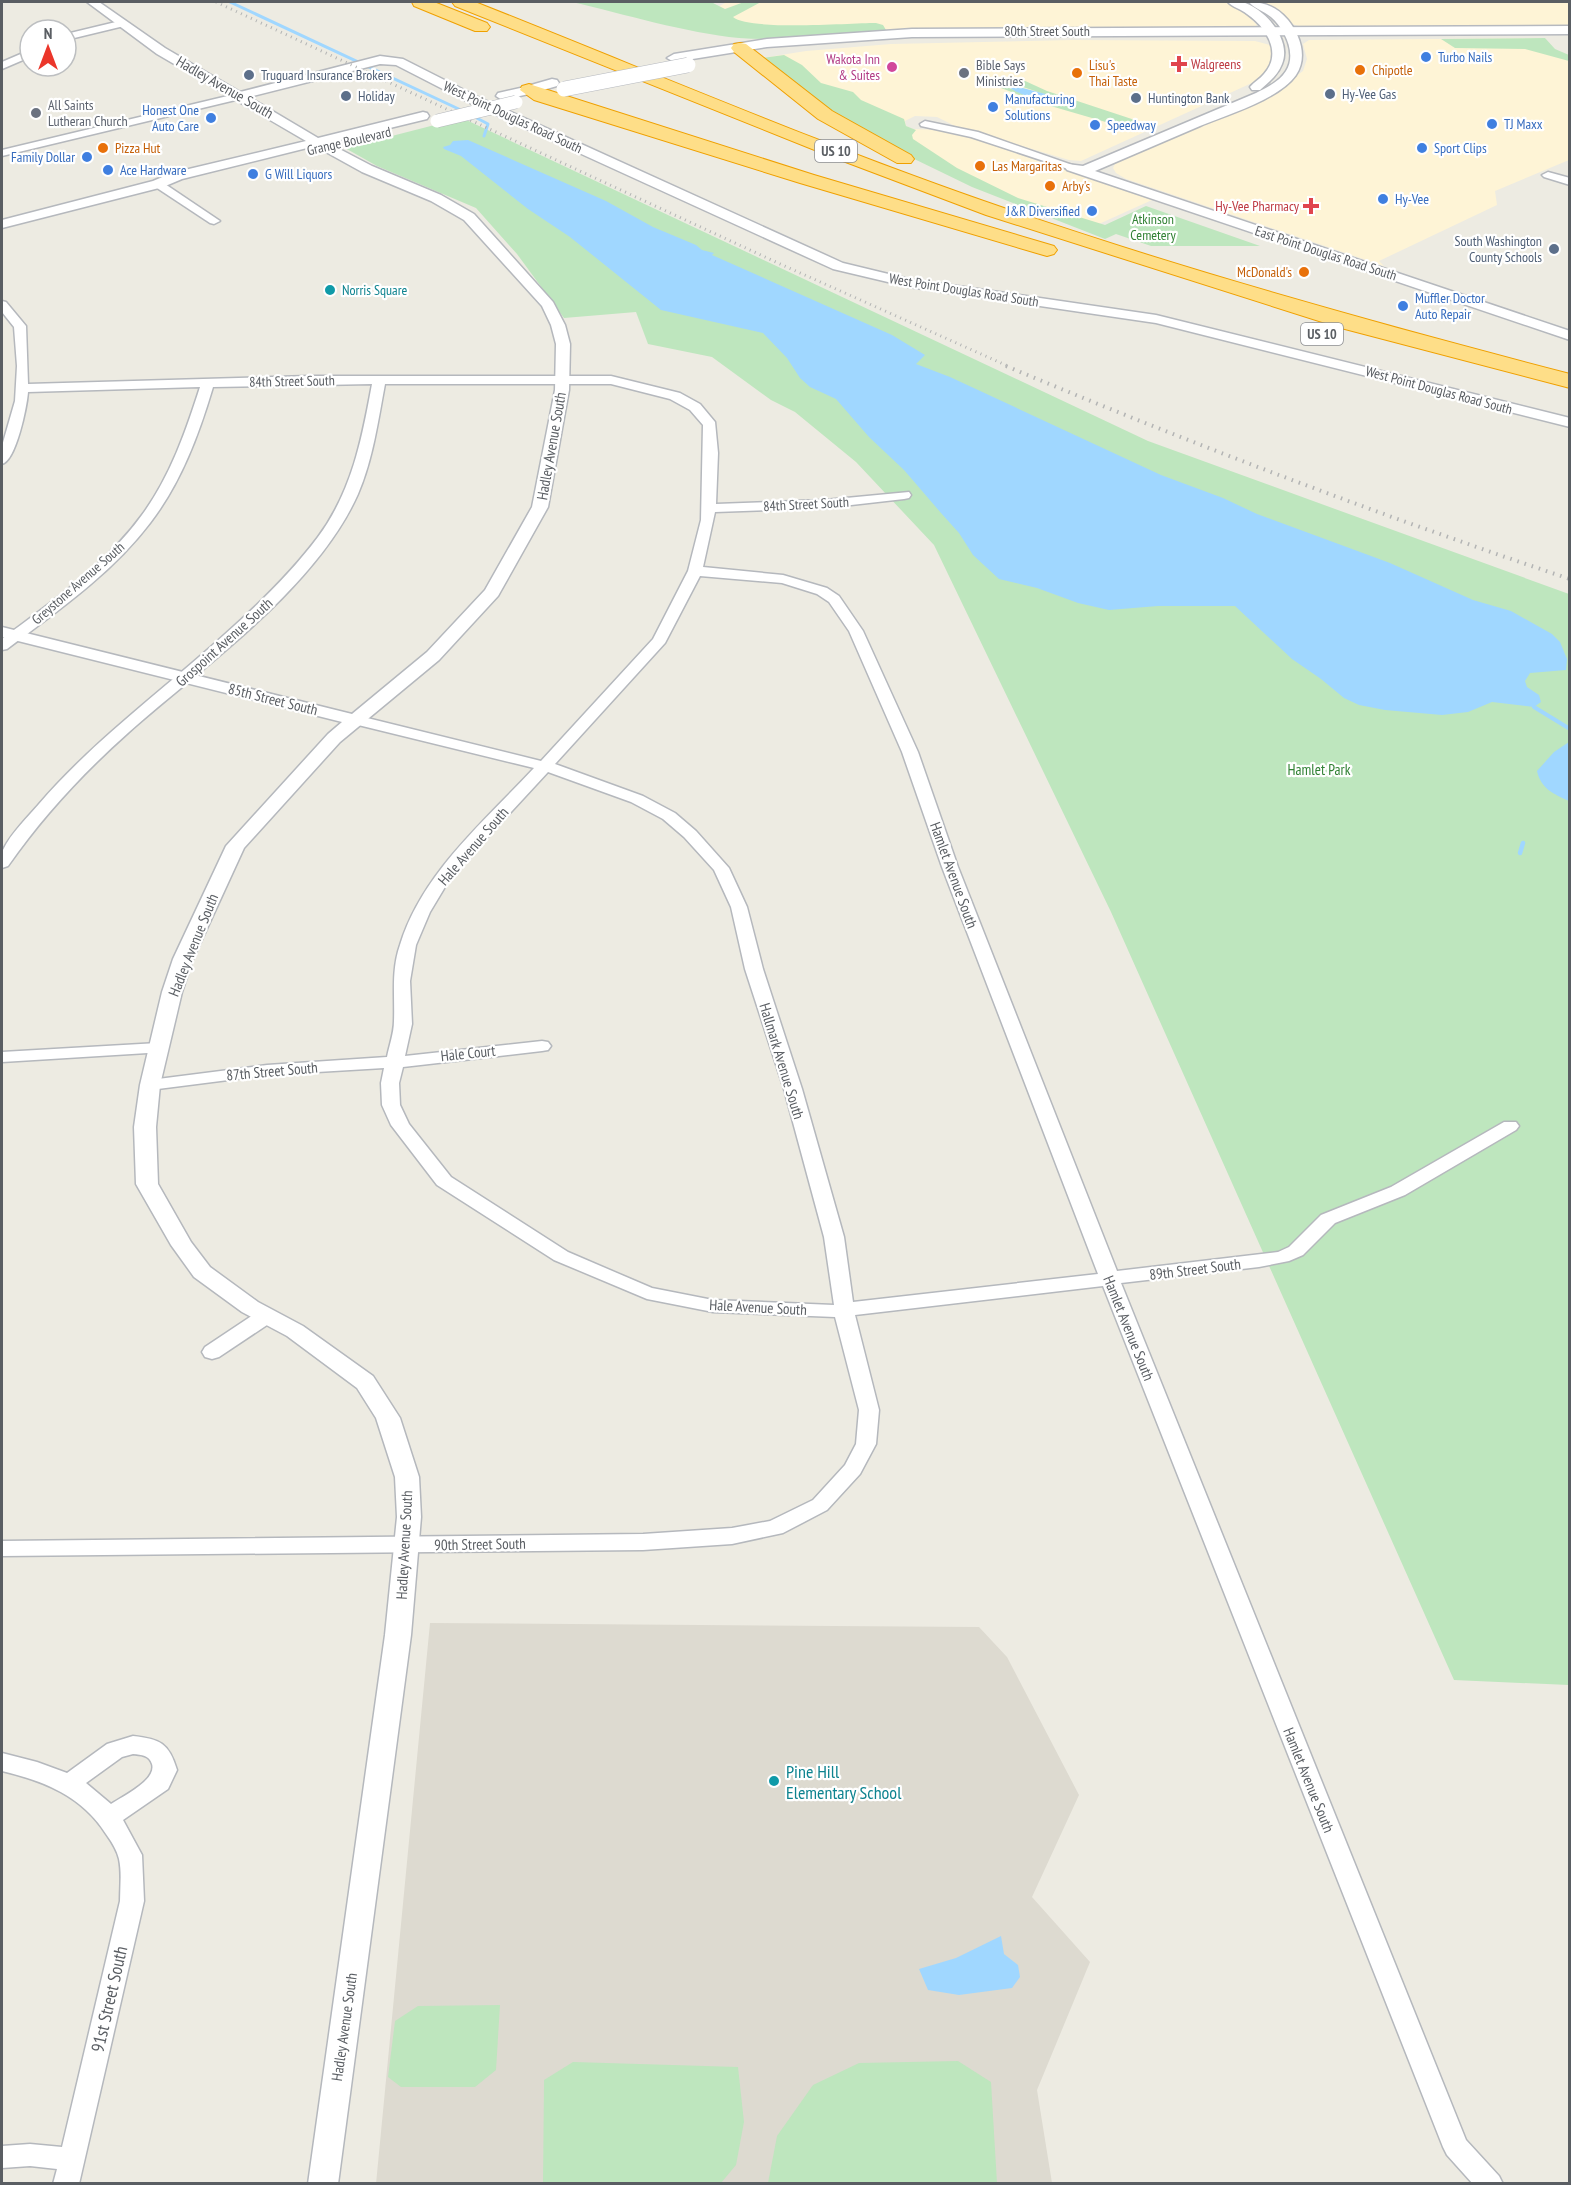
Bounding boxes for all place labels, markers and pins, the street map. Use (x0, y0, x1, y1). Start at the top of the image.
place label: Turbo Nails (1438, 48, 1493, 66)
place label: Wakota Inn & Suites (826, 50, 880, 84)
marker: Turbo Nails (1419, 50, 1433, 64)
place label: Walgreens (1191, 55, 1241, 73)
place label: Bible Says Ministries (976, 56, 1026, 90)
place label: Lisu's Thai Taste (1089, 56, 1138, 90)
marker: Walgreens (1172, 57, 1186, 71)
marker: Wakota Inn & Suites (885, 60, 899, 74)
place label: Chipotle (1372, 61, 1413, 79)
marker: Chipotle (1353, 63, 1367, 77)
place label: Truguard Insurance Brokers (261, 66, 392, 84)
marker: Bible Says Ministries (957, 66, 971, 80)
marker: Lisu's Thai Taste (1070, 66, 1084, 80)
marker: Truguard Insurance Brokers (242, 68, 256, 82)
place label: Hy-Vee Gas (1342, 85, 1396, 103)
place label: Holiday (358, 87, 396, 105)
marker: Hy-Vee Gas (1323, 87, 1337, 101)
marker: Holiday (339, 89, 353, 103)
place label: Huntington Bank (1148, 89, 1230, 107)
place label: Manufacturing Solutions (1005, 90, 1075, 124)
marker: Huntington Bank (1129, 91, 1143, 105)
place label: All Saints Lutheran Church (48, 96, 128, 130)
marker: Manufacturing Solutions (986, 100, 1000, 114)
place label: Honest One Auto Care (142, 101, 199, 135)
marker: All Saints Lutheran Church (29, 106, 43, 120)
marker: Honest One Auto Care (204, 111, 218, 125)
place label: TJ Maxx (1504, 115, 1543, 133)
place label: Speedway (1107, 116, 1156, 134)
marker: TJ Maxx (1485, 117, 1499, 131)
marker: Speedway (1088, 118, 1102, 132)
place label: Pizza Hut (115, 139, 161, 157)
place label: Sport Clips (1434, 139, 1487, 157)
marker: Pizza Hut (96, 141, 110, 155)
marker: Sport Clips (1415, 141, 1429, 155)
place label: Family Dollar (11, 148, 75, 166)
marker: Family Dollar (80, 150, 94, 164)
place label: Las Margaritas (992, 157, 1062, 175)
marker: Las Margaritas (973, 159, 987, 173)
place label: Ace Hardware (120, 161, 187, 179)
marker: Ace Hardware (101, 163, 115, 177)
place label: G Will Liquors (265, 165, 332, 183)
marker: G Will Liquors (246, 167, 260, 181)
place label: Arby's (1062, 177, 1090, 195)
marker: Arby's (1043, 179, 1057, 193)
place label: Hy-Vee (1395, 190, 1429, 208)
marker: Hy-Vee (1376, 192, 1390, 206)
place label: Hy-Vee Pharmacy (1215, 197, 1300, 215)
marker: Hy-Vee Pharmacy (1304, 199, 1318, 213)
place label: J&R Diversified (1006, 202, 1080, 220)
marker: J&R Diversified (1085, 204, 1099, 218)
place label: South Washington County Schools (1455, 232, 1542, 266)
marker: South Washington County Schools (1547, 242, 1561, 256)
place label: McDonald's (1237, 263, 1292, 281)
marker: McDonald's (1297, 265, 1311, 279)
place label: Norris Square (342, 281, 408, 299)
marker: Norris Square (323, 283, 337, 297)
place label: Muffler Doctor Auto Repair (1415, 289, 1485, 323)
marker: Muffler Doctor Auto Repair (1396, 299, 1410, 313)
place label: Pine Hill Elementary School (786, 1760, 902, 1804)
marker: Pine Hill Elementary School (767, 1774, 781, 1788)

